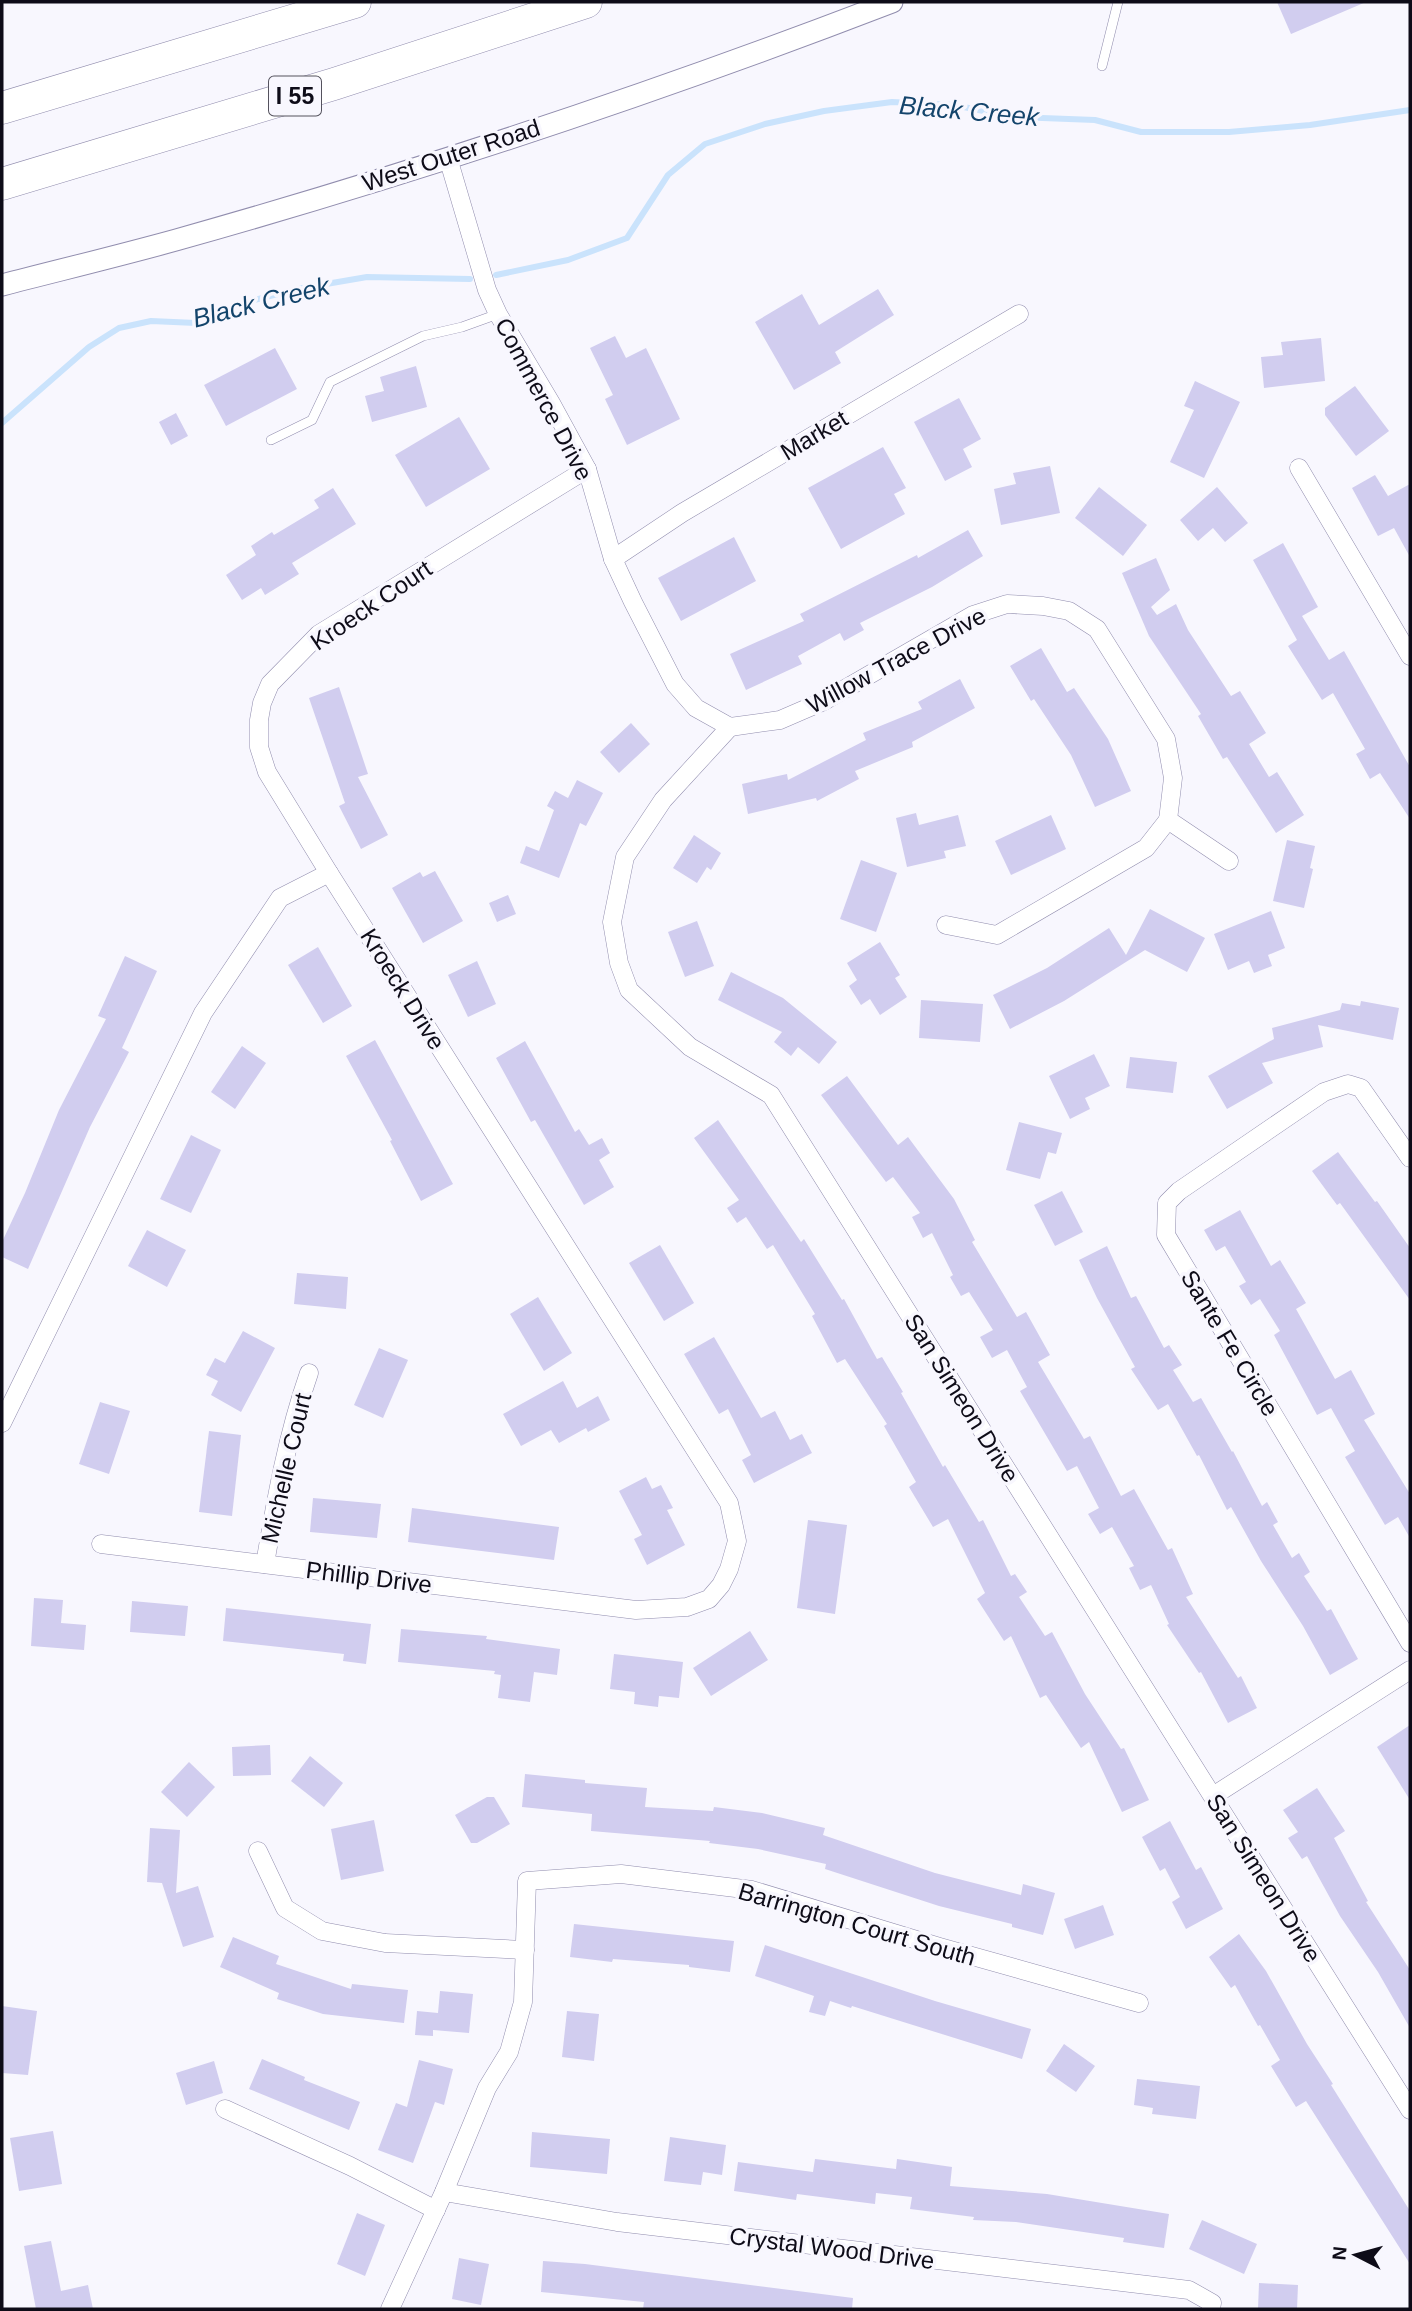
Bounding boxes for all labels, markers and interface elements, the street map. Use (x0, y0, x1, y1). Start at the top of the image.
road number: I 55 (269, 76, 321, 116)
water label: Black Creek (898, 90, 1042, 132)
street label: West Outer Road (359, 114, 543, 196)
water label: Black Creek (189, 270, 335, 334)
street label: Commerce Drive (490, 313, 598, 485)
street label: Market (776, 404, 853, 465)
street label: Kroeck Court (305, 554, 437, 655)
street label: Willow Trace Drive (802, 601, 990, 719)
street label: Kroeck Drive (355, 924, 451, 1054)
street label: Sante Fe Circle (1176, 1265, 1284, 1421)
street label: San Simeon Drive (899, 1309, 1025, 1487)
street label: Michelle Court (256, 1390, 316, 1546)
street label: Phillip Drive (304, 1556, 434, 1598)
street label: San Simeon Drive (1201, 1789, 1327, 1967)
street label: Barrington Court South (735, 1877, 979, 1971)
north arrow (1321, 2220, 1391, 2290)
street label: Crystal Wood Drive (728, 2222, 936, 2274)
text: N (1328, 2245, 1351, 2261)

